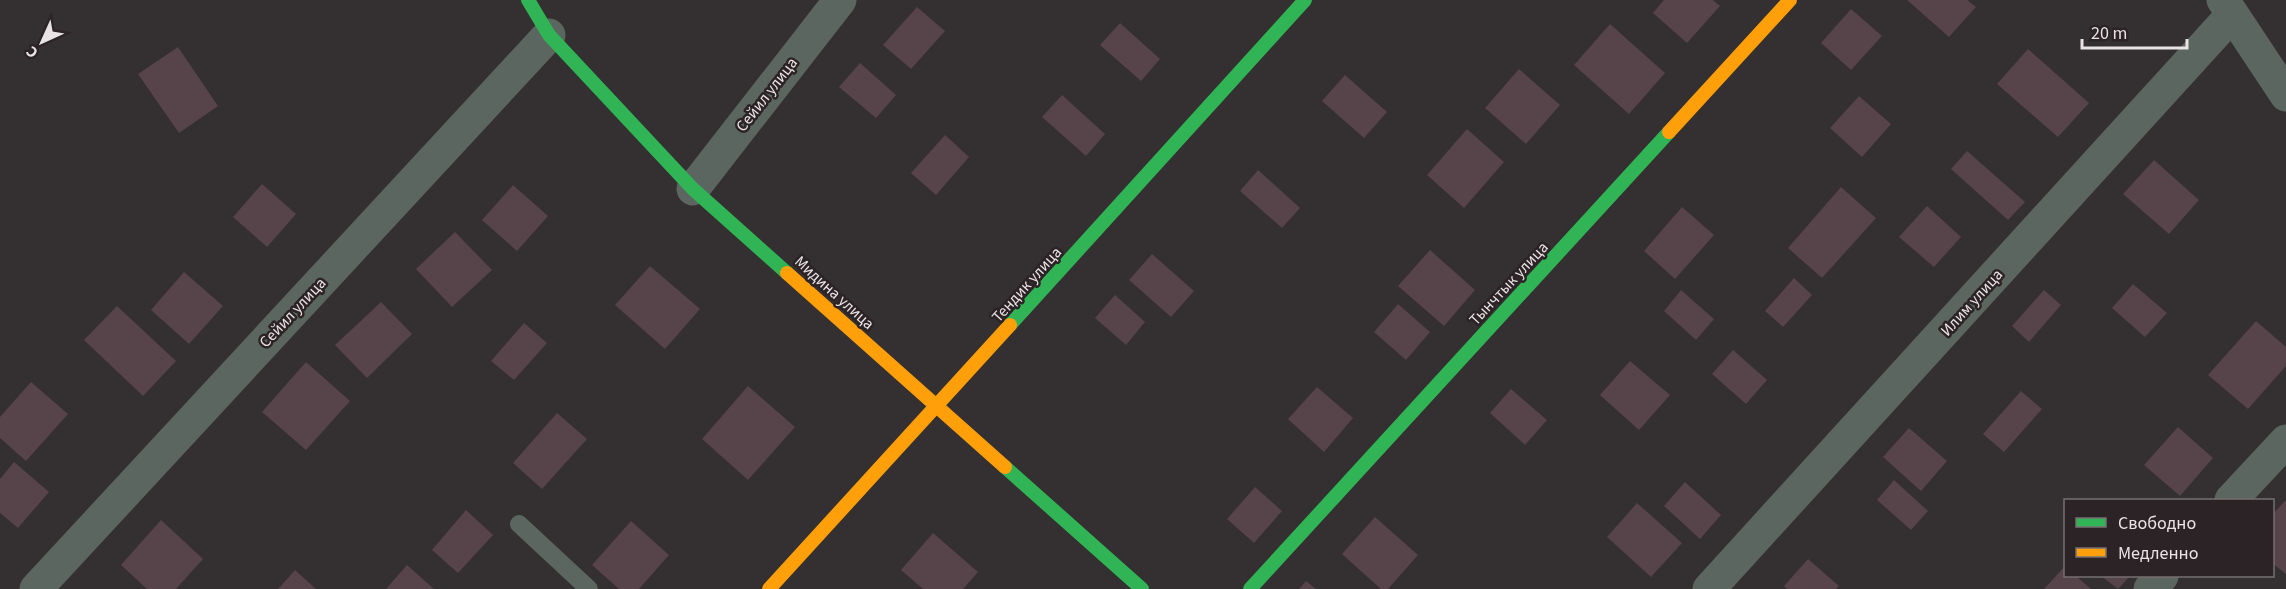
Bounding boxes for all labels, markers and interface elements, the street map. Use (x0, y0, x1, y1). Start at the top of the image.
north arrow (12, 12, 72, 72)
scale bar (2082, 12, 2187, 50)
text: 20 m (2091, 21, 2127, 46)
text: С (21, 41, 43, 63)
street label: Сейил улица (731, 53, 803, 136)
street label: Тынчтык улица (1464, 237, 1553, 330)
street label: Тендик улица (987, 242, 1067, 327)
street label: Мидина улица (790, 251, 879, 335)
street label: Илим улица (1936, 264, 2008, 341)
street label: Сейил улица (254, 273, 331, 353)
legend (2064, 499, 2274, 577)
text: Свободно (2118, 511, 2196, 536)
text: Медленно (2118, 541, 2198, 566)

